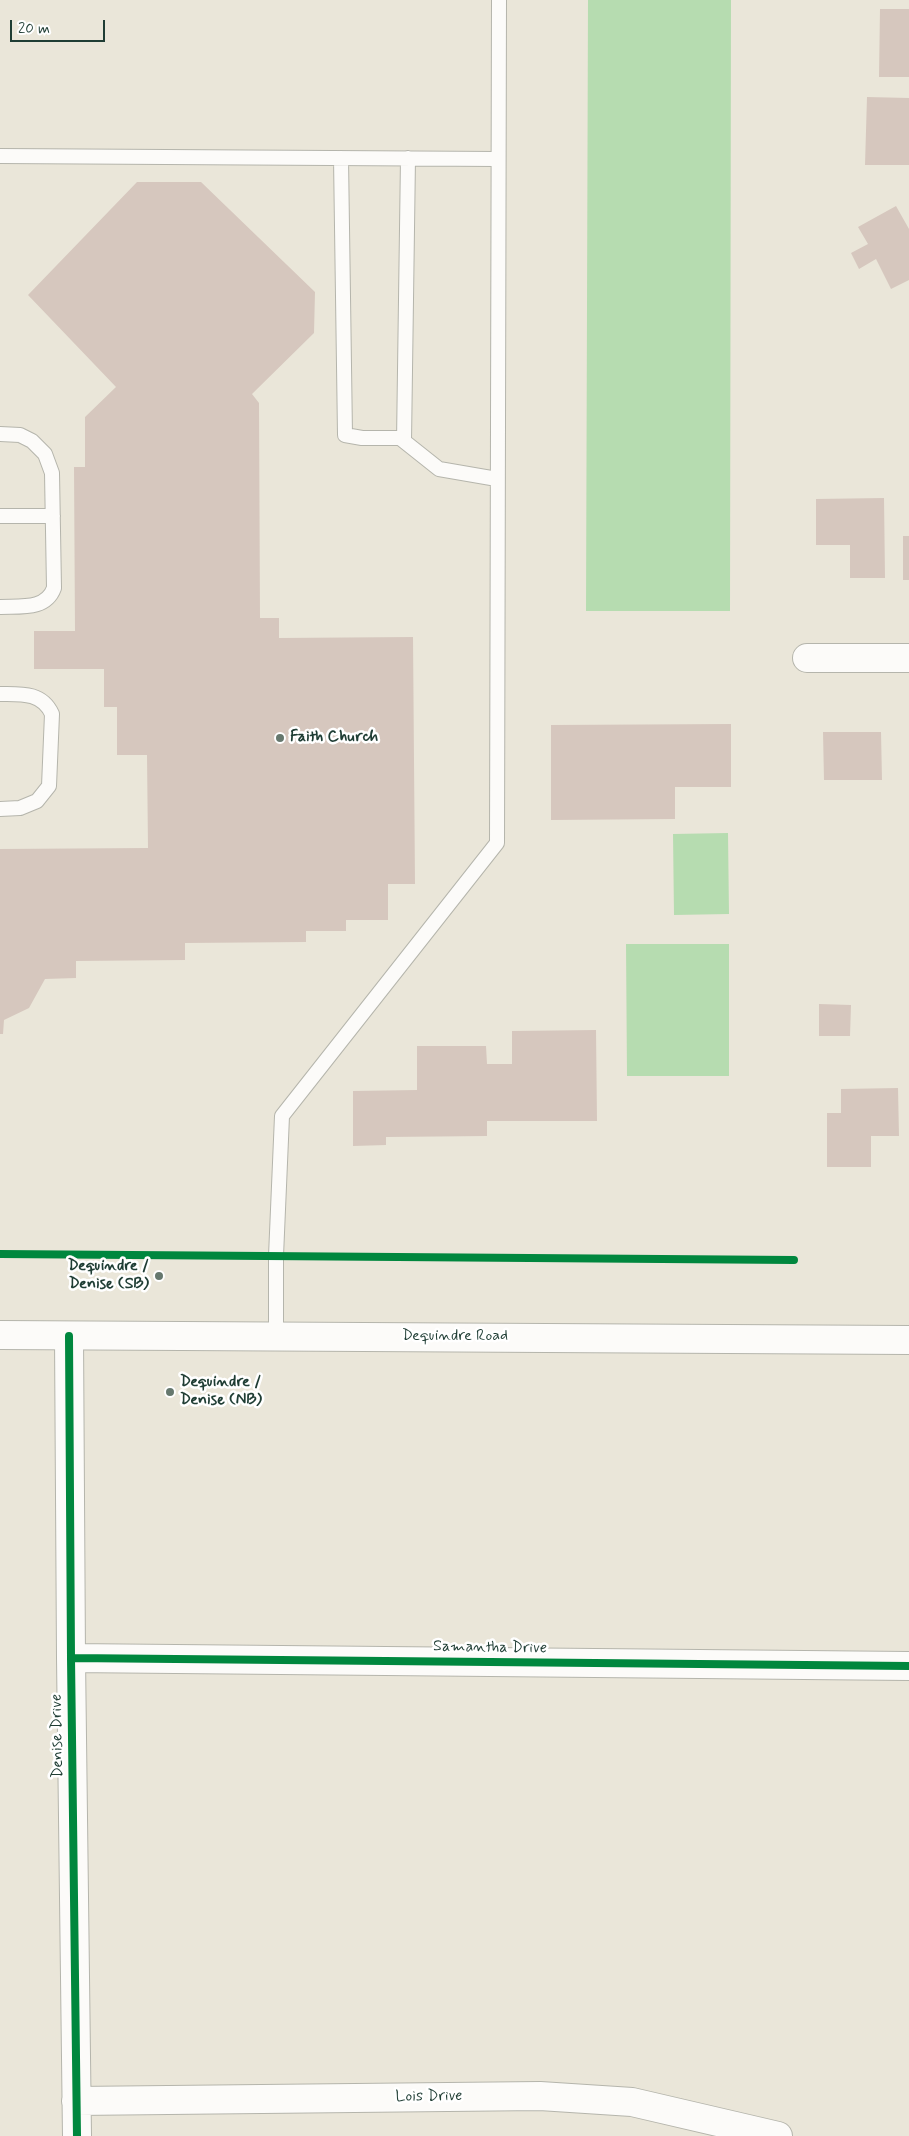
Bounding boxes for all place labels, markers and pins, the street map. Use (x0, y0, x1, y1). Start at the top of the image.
place label: Faith Church (290, 728, 378, 748)
marker: Faith Church (274, 732, 286, 744)
place label: Dequindre / Denise (SB) (68, 1257, 149, 1295)
marker: Dequindre / Denise (SB) (153, 1270, 165, 1282)
place label: Dequindre / Denise (NB) (180, 1373, 262, 1411)
marker: Dequindre / Denise (NB) (164, 1386, 176, 1398)

